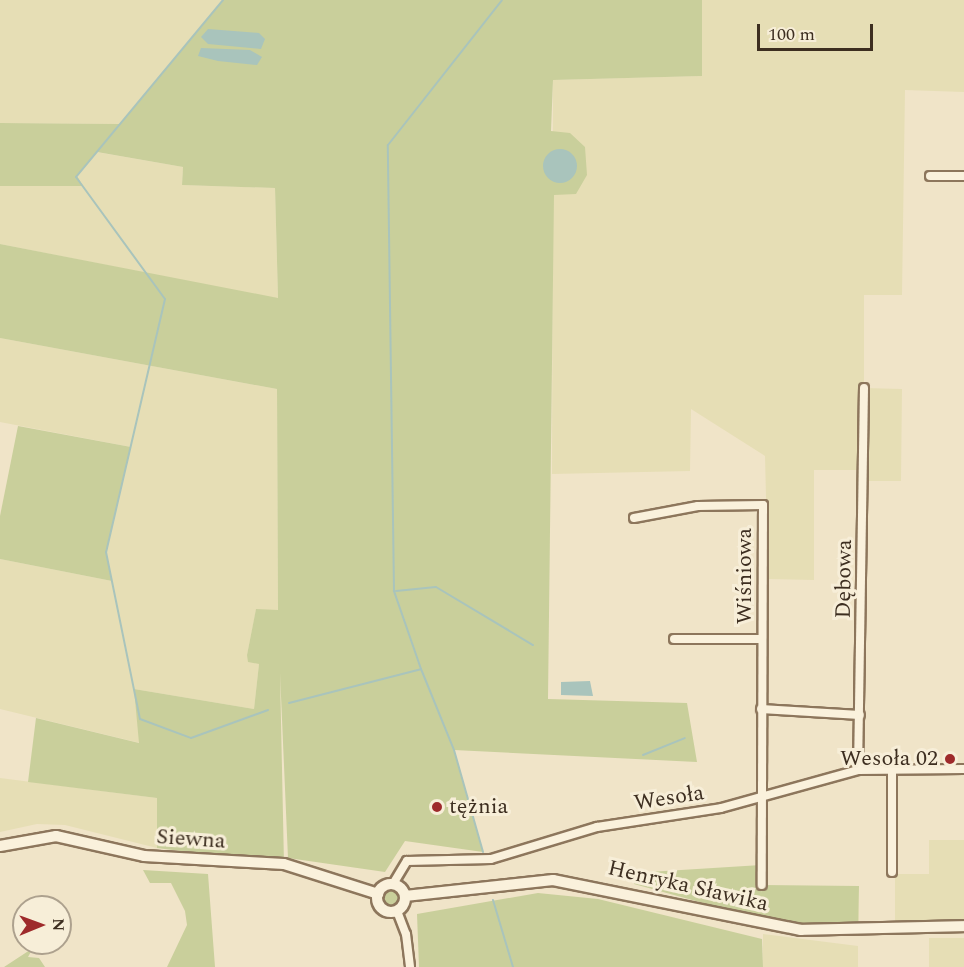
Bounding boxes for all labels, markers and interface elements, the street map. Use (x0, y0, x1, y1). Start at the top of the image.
scale bar (760, 12, 876, 50)
text: 100 m (768, 21, 815, 48)
street label: Wiśniowa (732, 528, 758, 624)
street label: Dębowa (830, 539, 858, 619)
place label: Wesoła 02 (840, 746, 938, 772)
marker: Wesoła 02 (943, 752, 957, 766)
street label: Wesoła (632, 779, 706, 817)
place label: tężnia (449, 794, 508, 820)
marker: tężnia (430, 800, 444, 814)
street label: Siewna (156, 823, 226, 855)
street label: Henryka Sławika (605, 855, 771, 917)
north arrow (12, 895, 72, 955)
text: N (46, 918, 70, 931)

